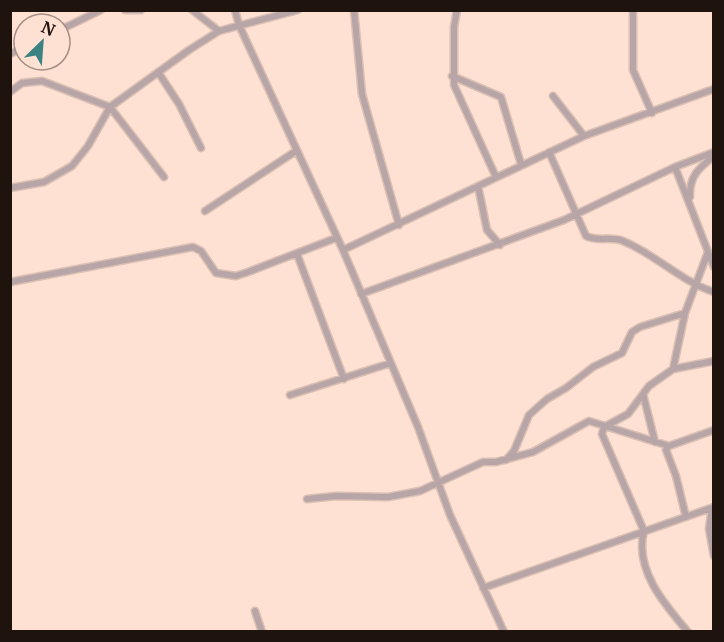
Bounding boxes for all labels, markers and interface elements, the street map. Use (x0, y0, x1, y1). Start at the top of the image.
north arrow (12, 12, 72, 72)
text: N (38, 17, 59, 40)

